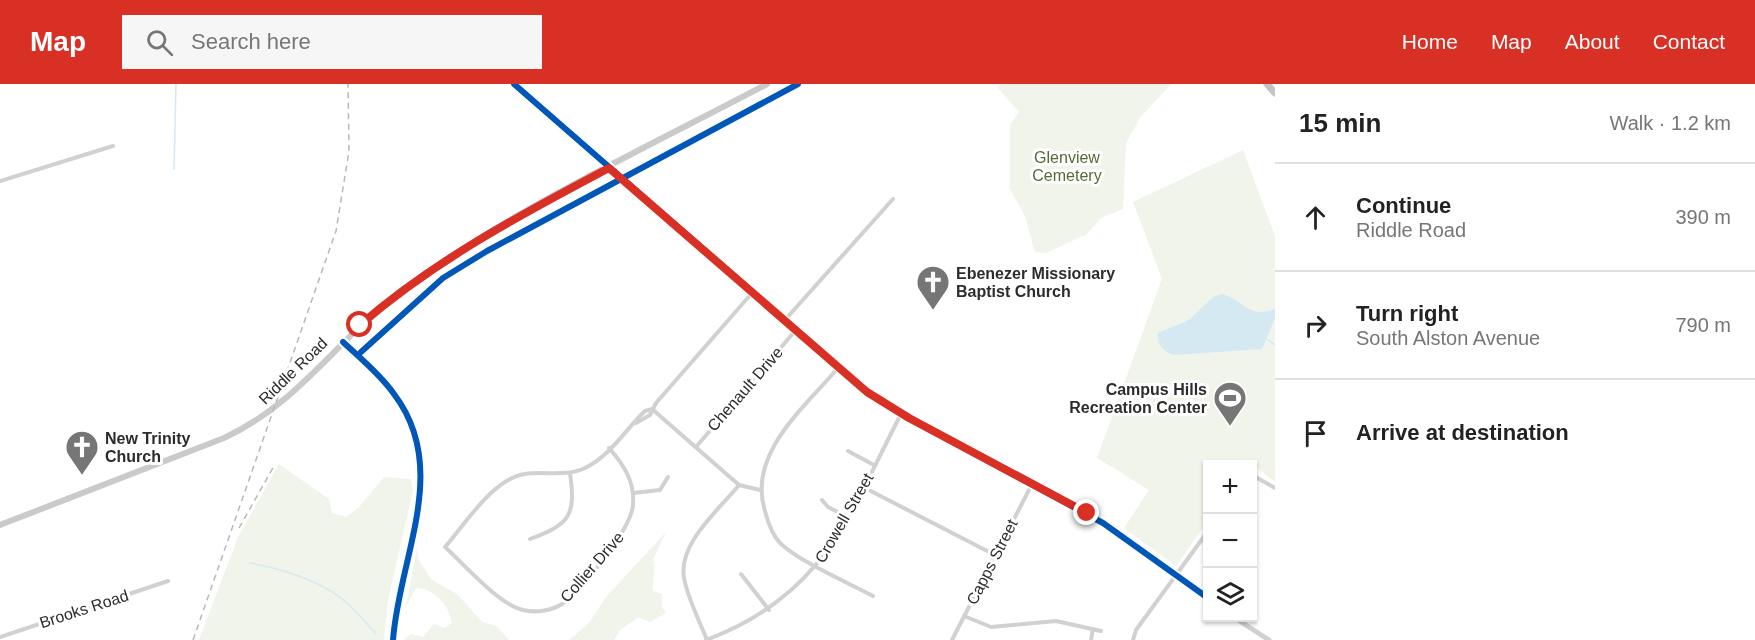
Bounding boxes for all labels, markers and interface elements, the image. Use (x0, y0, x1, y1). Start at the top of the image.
search box (122, 15, 542, 69)
text: Map (30, 26, 86, 57)
icon: search (143, 26, 176, 59)
text: Search here (191, 29, 311, 54)
text: Home (1402, 30, 1458, 53)
text: Map (1491, 30, 1532, 53)
text: About (1565, 30, 1620, 53)
text: Contact (1653, 30, 1725, 53)
text: 15 min (1299, 108, 1381, 138)
text: Walk · 1.2 km (1610, 112, 1731, 134)
park label: Glenview Cemetery (1032, 149, 1102, 184)
text: Continue (1356, 193, 1451, 218)
icon: ahead (1299, 201, 1332, 234)
text: 390 m (1675, 206, 1731, 228)
text: Riddle Road (1356, 219, 1466, 241)
church icon: Ebenezer Missionary Baptist Church (915, 264, 951, 311)
place label: Ebenezer Missionary Baptist Church (956, 265, 1115, 300)
text: Turn right (1356, 301, 1458, 326)
icon: right (1299, 309, 1332, 342)
route start (346, 311, 372, 337)
text: 790 m (1675, 314, 1731, 336)
text: South Alston Avenue (1356, 327, 1540, 349)
street label: Riddle Road (255, 334, 331, 408)
street label: Chenault Drive (704, 343, 786, 435)
sports icon: Campus Hills Recreation Center (1212, 380, 1248, 427)
place label: Campus Hills Recreation Center (1069, 381, 1207, 416)
icon: arrive (1299, 417, 1332, 450)
text: Arrive at destination (1356, 420, 1569, 445)
church icon: New Trinity Church (64, 429, 100, 476)
place label: New Trinity Church (105, 430, 190, 465)
map controls (1203, 460, 1257, 622)
button: + (1203, 460, 1257, 514)
street label: Crowell Street (812, 470, 877, 566)
route end (1073, 499, 1099, 525)
button: − (1203, 514, 1257, 568)
street label: Capps Street (963, 516, 1021, 607)
street label: Collier Drive (557, 528, 627, 605)
button: layers (1203, 568, 1257, 622)
street label: Brooks Road (37, 587, 131, 631)

